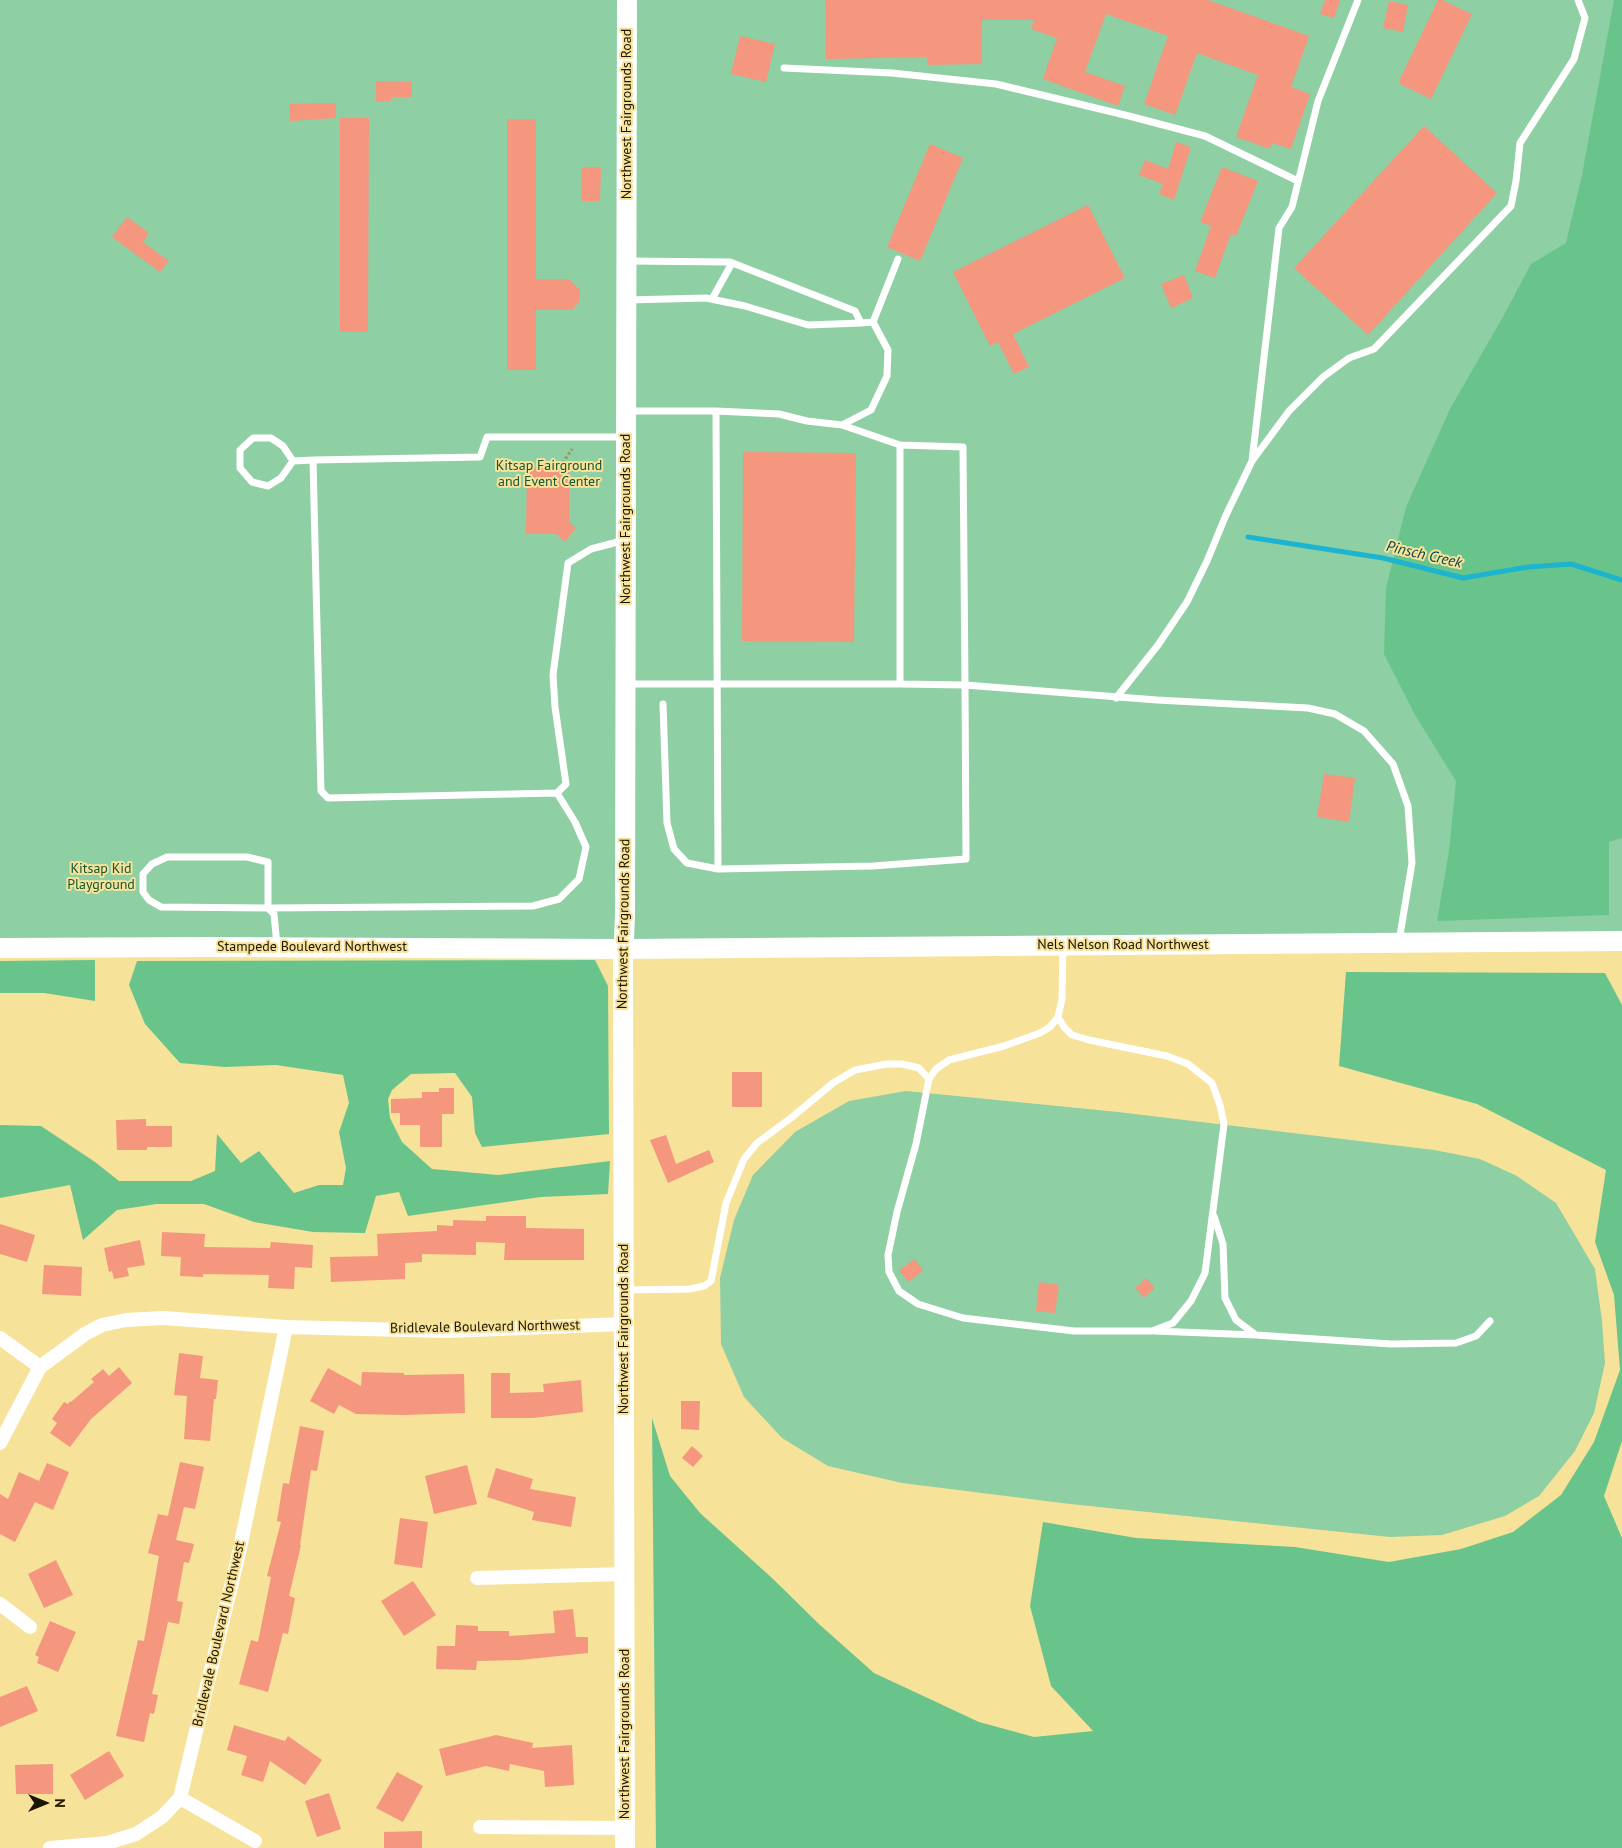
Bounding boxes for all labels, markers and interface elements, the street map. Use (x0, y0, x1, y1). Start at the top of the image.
street label: Northwest Fairgrounds Road (619, 29, 635, 199)
street label: Northwest Fairgrounds Road (618, 434, 634, 604)
park label: Kitsap Fairground and Event Center (496, 458, 602, 491)
water label: Pinsch Creek (1384, 538, 1464, 572)
street label: Northwest Fairgrounds Road (614, 839, 634, 1009)
park label: Kitsap Kid Playground (67, 861, 135, 894)
street label: Nels Nelson Road Northwest (1037, 937, 1209, 953)
street label: Stampede Boulevard Northwest (217, 939, 407, 955)
street label: Northwest Fairgrounds Road (616, 1244, 632, 1414)
street label: Bridlevale Boulevard Northwest (390, 1317, 580, 1337)
street label: Bridlevale Boulevard Northwest (189, 1540, 249, 1728)
street label: Northwest Fairgrounds Road (617, 1649, 633, 1819)
north arrow (20, 1778, 70, 1828)
text: N (51, 1798, 69, 1808)

